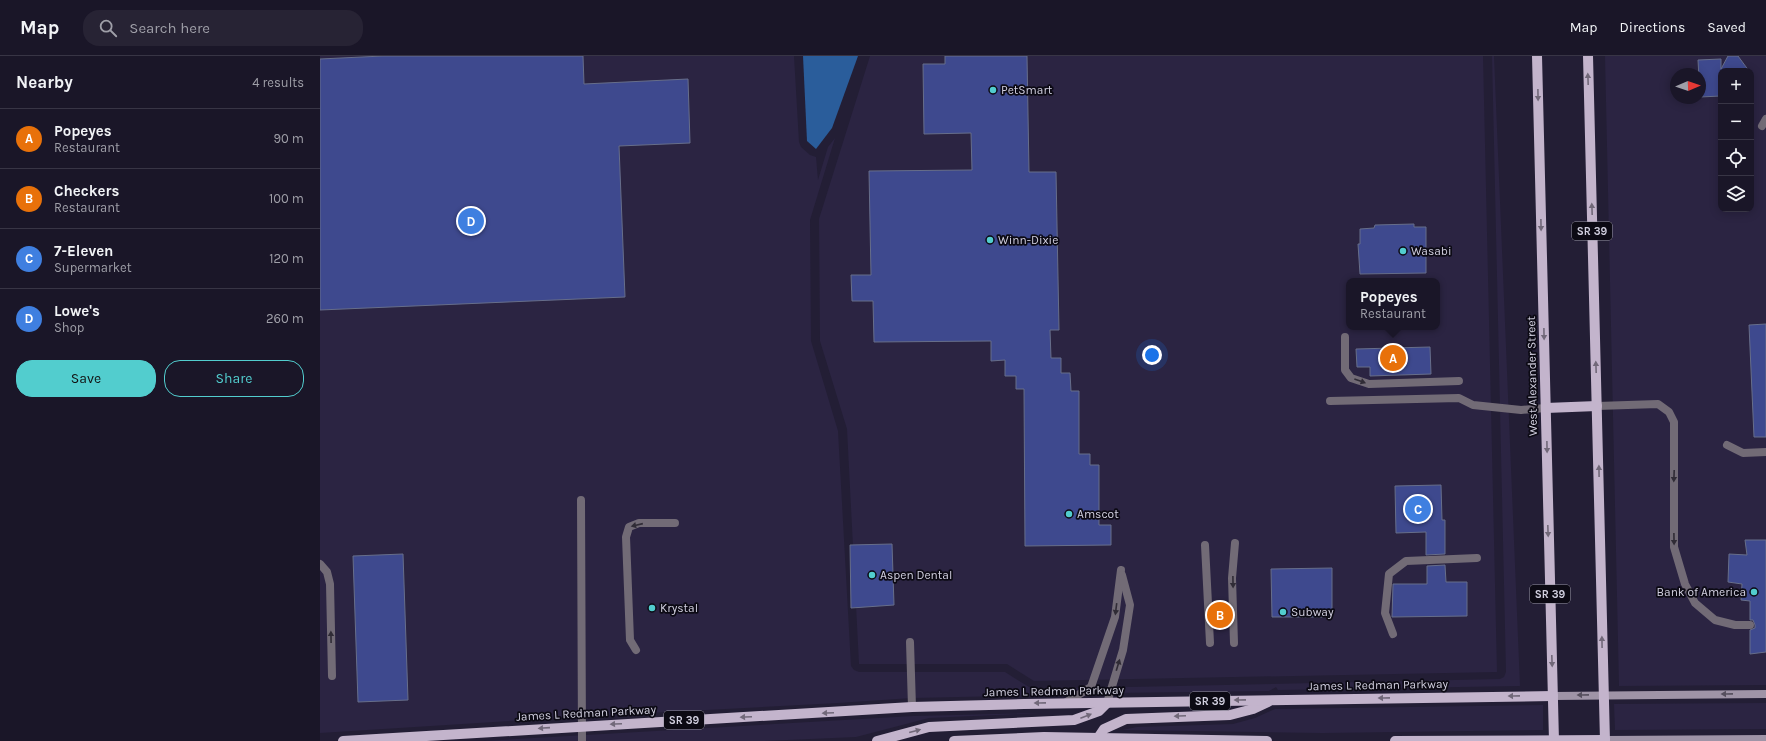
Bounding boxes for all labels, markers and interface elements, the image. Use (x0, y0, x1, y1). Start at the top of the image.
search box (83, 10, 363, 46)
text: Map (20, 17, 59, 39)
icon: search (97, 17, 119, 39)
text: Search here (129, 19, 210, 37)
text: Map (1570, 19, 1598, 36)
text: Directions (1620, 19, 1685, 36)
text: Saved (1707, 19, 1746, 36)
north arrow (1670, 68, 1706, 104)
map controls (1718, 68, 1754, 212)
button: + (1718, 68, 1754, 104)
text: Nearby (16, 72, 73, 92)
one-way arrow (1585, 73, 1592, 85)
text: 4 results (252, 75, 304, 90)
place label: PetSmart (1001, 83, 1053, 97)
marker: PetSmart (988, 85, 998, 95)
one-way arrow (1535, 89, 1541, 102)
button: − (1718, 104, 1754, 140)
text: Popeyes (54, 122, 112, 140)
text: A (25, 131, 33, 146)
text: 90 m (273, 131, 304, 146)
text: Restaurant (54, 140, 120, 155)
button: locate (1718, 140, 1754, 176)
button: layers (1718, 176, 1754, 212)
text: Checkers (54, 182, 119, 200)
text: B (25, 191, 33, 206)
text: 100 m (269, 191, 304, 206)
text: Restaurant (54, 200, 120, 215)
one-way arrow (1589, 202, 1595, 215)
pin: D (458, 206, 484, 236)
one-way arrow (1538, 219, 1545, 231)
road number: SR 39 (1572, 222, 1612, 240)
place label: Winn-Dixie (998, 233, 1058, 247)
marker: Winn-Dixie (985, 235, 995, 245)
text: 7-Eleven (54, 242, 113, 260)
place label: Wasabi (1411, 244, 1452, 258)
marker: Wasabi (1398, 246, 1408, 256)
text: C (25, 251, 33, 266)
text: 120 m (269, 251, 304, 266)
text: Supermarket (54, 260, 132, 275)
popup (1346, 278, 1440, 330)
text: Popeyes (1360, 288, 1418, 306)
text: Lowe's (54, 302, 100, 320)
text: Restaurant (1360, 306, 1426, 321)
text: D (25, 311, 33, 326)
text: 260 m (266, 311, 304, 326)
street label: West Alexander Street (1524, 315, 1540, 436)
text: Shop (54, 320, 84, 335)
one-way arrow (1541, 328, 1547, 341)
pin: A (1380, 343, 1406, 373)
your location (1142, 345, 1162, 365)
button: Save (16, 360, 156, 397)
button: Share (164, 360, 304, 397)
one-way arrow (1593, 360, 1599, 373)
one-way arrow (1354, 379, 1366, 385)
one-way arrow (1543, 441, 1550, 453)
one-way arrow (1595, 465, 1602, 477)
one-way arrow (1671, 470, 1677, 483)
pin: C (1405, 494, 1431, 524)
place label: Amscot (1077, 507, 1119, 521)
marker: Amscot (1064, 509, 1074, 519)
one-way arrow (630, 522, 643, 528)
one-way arrow (1545, 525, 1551, 538)
one-way arrow (1671, 533, 1677, 546)
place label: Aspen Dental (880, 568, 952, 582)
marker: Aspen Dental (867, 570, 877, 580)
one-way arrow (1229, 576, 1236, 588)
road number: SR 39 (1530, 585, 1570, 603)
place label: Bank of America (1657, 585, 1746, 599)
marker: Bank of America (1749, 587, 1759, 597)
pin: B (1207, 600, 1233, 630)
place label: Krystal (660, 601, 698, 615)
marker: Krystal (647, 603, 657, 613)
one-way arrow (1113, 603, 1119, 615)
place label: Subway (1291, 605, 1334, 619)
marker: Subway (1278, 607, 1288, 617)
one-way arrow (328, 630, 334, 643)
one-way arrow (1599, 636, 1606, 648)
one-way arrow (1549, 655, 1555, 668)
one-way arrow (1115, 659, 1121, 671)
street label: James L Redman Parkway (1308, 677, 1449, 693)
street label: James L Redman Parkway (984, 683, 1125, 699)
one-way arrow (1720, 691, 1733, 697)
road number: SR 39 (1190, 692, 1230, 710)
one-way arrow (1576, 692, 1589, 698)
one-way arrow (1507, 693, 1520, 699)
one-way arrow (1377, 695, 1390, 701)
one-way arrow (1234, 697, 1246, 704)
one-way arrow (1033, 700, 1046, 706)
street label: James L Redman Parkway (516, 702, 657, 724)
one-way arrow (821, 710, 834, 716)
road number: SR 39 (664, 711, 704, 729)
one-way arrow (1080, 713, 1092, 719)
one-way arrow (1174, 713, 1186, 720)
one-way arrow (739, 714, 752, 720)
one-way arrow (610, 720, 622, 727)
one-way arrow (537, 725, 550, 731)
one-way arrow (909, 727, 921, 733)

